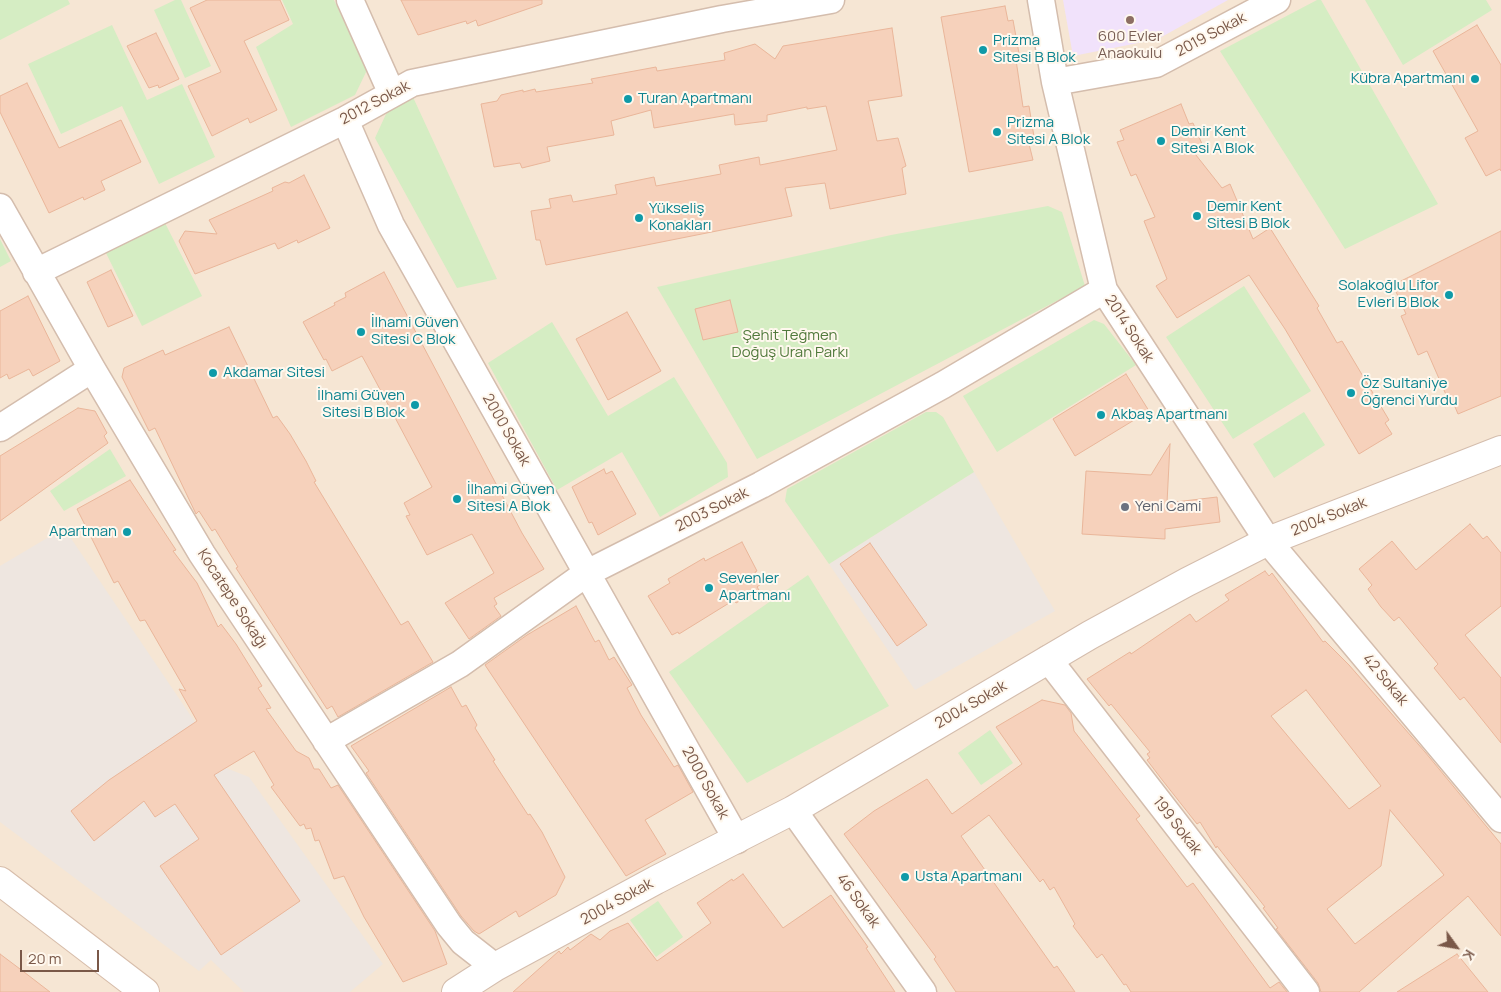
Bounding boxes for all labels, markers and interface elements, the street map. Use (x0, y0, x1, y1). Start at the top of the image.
street label: 2019 Sokak (1173, 9, 1249, 61)
marker: 600 Evler Anaokulu (1124, 14, 1136, 26)
place label: 600 Evler Anaokulu (1098, 28, 1162, 63)
place label: Prizma Sitesi B Blok (993, 32, 1076, 67)
marker: Prizma Sitesi B Blok (977, 44, 989, 56)
place label: Kübra Apartmanı (1351, 70, 1465, 88)
marker: Kübra Apartmanı (1469, 73, 1481, 85)
street label: 2012 Sokak (337, 77, 413, 129)
place label: Turan Apartmanı (638, 90, 752, 108)
marker: Turan Apartmanı (622, 93, 634, 105)
place label: Prizma Sitesi A Blok (1007, 114, 1090, 149)
place label: Demir Kent Sitesi A Blok (1171, 123, 1254, 158)
marker: Prizma Sitesi A Blok (991, 126, 1003, 138)
marker: Demir Kent Sitesi A Blok (1155, 135, 1167, 147)
place label: Demir Kent Sitesi B Blok (1207, 198, 1290, 233)
place label: Yükseliş Konakları (649, 200, 712, 235)
marker: Demir Kent Sitesi B Blok (1191, 210, 1203, 222)
marker: Yükseliş Konakları (633, 212, 645, 224)
place label: Solakoğlu Lifor Evleri B Blok (1338, 277, 1439, 312)
marker: Solakoğlu Lifor Evleri B Blok (1443, 289, 1455, 301)
street label: 2014 Sokak (1101, 292, 1157, 366)
place label: İlhami Güven Sitesi C Blok (371, 314, 459, 349)
marker: İlhami Güven Sitesi C Blok (355, 326, 367, 338)
park label: Şehit Teğmen Doğuş Uran Parkı (732, 327, 848, 362)
place label: Akdamar Sitesi (223, 364, 325, 382)
marker: Akdamar Sitesi (207, 367, 219, 379)
place label: Öz Sultaniye Öğrenci Yurdu (1361, 375, 1458, 410)
place label: İlhami Güven Sitesi B Blok (317, 387, 405, 422)
marker: Öz Sultaniye Öğrenci Yurdu (1345, 387, 1357, 399)
street label: 2000 Sokak (478, 391, 534, 469)
marker: İlhami Güven Sitesi B Blok (409, 399, 421, 411)
place label: Akbaş Apartmanı (1111, 406, 1228, 424)
marker: Akbaş Apartmanı (1095, 409, 1107, 421)
place label: İlhami Güven Sitesi A Blok (467, 481, 555, 516)
street label: 2003 Sokak (673, 484, 751, 536)
marker: İlhami Güven Sitesi A Blok (451, 493, 463, 505)
street label: 2004 Sokak (1289, 494, 1369, 540)
place label: Yeni Cami (1135, 498, 1201, 516)
marker: Yeni Cami (1119, 501, 1131, 513)
place label: Apartman (49, 523, 117, 541)
marker: Apartman (121, 526, 133, 538)
street label: Kocatepe Sokağı (193, 546, 271, 652)
place label: Sevenler Apartmanı (719, 570, 791, 605)
marker: Sevenler Apartmanı (703, 582, 715, 594)
street label: 42 Sokak (1358, 651, 1412, 709)
street label: 2004 Sokak (932, 677, 1010, 733)
street label: 2000 Sokak (678, 744, 732, 822)
street label: 199 Sokak (1149, 793, 1205, 859)
place label: Usta Apartmanı (915, 868, 1022, 886)
street label: 46 Sokak (832, 870, 884, 932)
marker: Usta Apartmanı (899, 871, 911, 883)
street label: 2004 Sokak (578, 875, 656, 929)
north arrow (1431, 922, 1481, 972)
scale bar (22, 940, 101, 972)
text: K (1459, 946, 1480, 964)
text: 20 m (28, 948, 61, 969)

